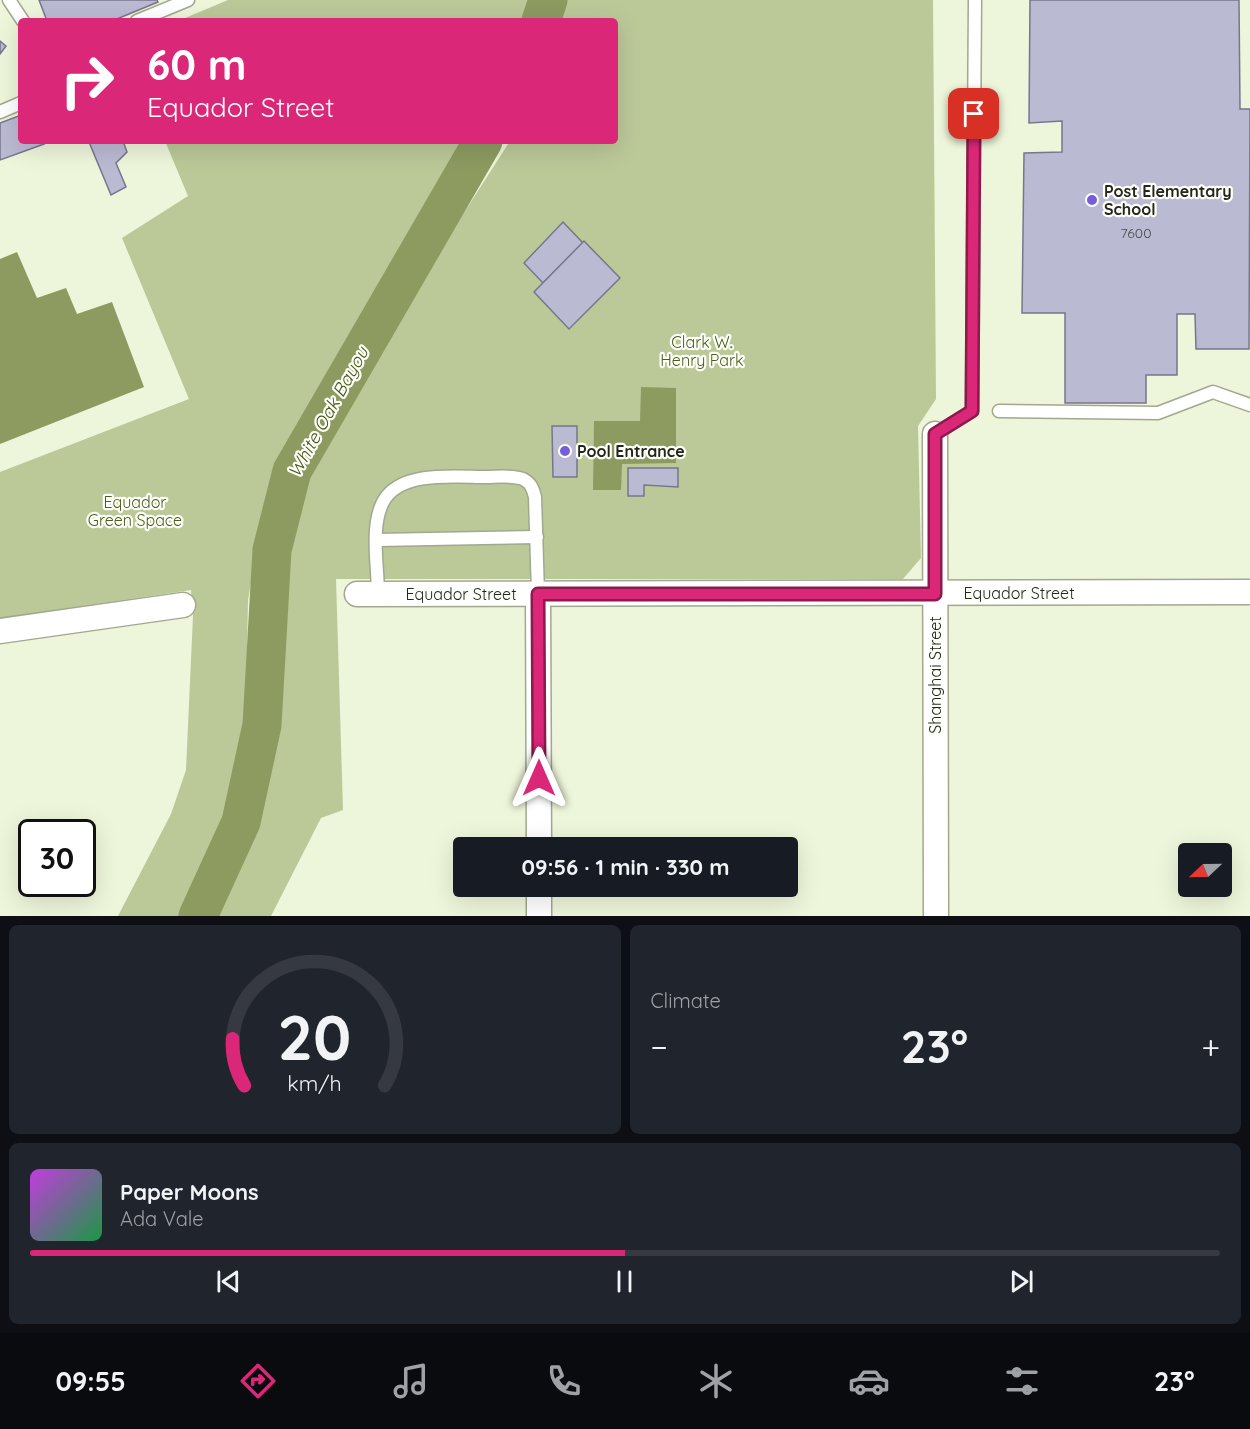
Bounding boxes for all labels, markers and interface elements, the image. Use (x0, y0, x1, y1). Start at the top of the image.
text: 60 m (147, 38, 247, 91)
icon: right (48, 42, 126, 120)
pin (948, 88, 999, 139)
text: Equador Street (147, 90, 335, 124)
icon: arrive (957, 97, 990, 130)
place label: Post Elementary School (1104, 181, 1232, 219)
marker: Post Elementary School (1085, 193, 1099, 207)
house number: 7600 (1121, 224, 1151, 242)
park label: Clark W. Henry Park (660, 332, 744, 370)
water label: White Oak Bayou (283, 341, 374, 481)
place label: Pool Entrance (577, 441, 685, 461)
marker: Pool Entrance (558, 444, 572, 458)
park label: Equador Green Space (88, 492, 182, 530)
street label: Equador Street (963, 583, 1075, 603)
street label: Equador Street (405, 584, 517, 604)
street label: Shanghai Street (925, 616, 945, 734)
position arrow (507, 746, 571, 810)
speed limit sign: 30 (18, 819, 96, 897)
north arrow (1178, 843, 1232, 897)
map controls (1178, 843, 1232, 897)
text: 09:56 · 1 min · 330 m (521, 853, 730, 881)
text: Climate (651, 988, 721, 1013)
text: 20 (278, 998, 352, 1076)
text: 23° (901, 1018, 968, 1074)
text: − (651, 1026, 668, 1067)
text: + (1201, 1026, 1220, 1067)
text: km/h (288, 1071, 342, 1097)
text: Paper Moons (120, 1178, 259, 1206)
text: Ada Vale (120, 1206, 204, 1231)
icon: previous (212, 1265, 245, 1298)
icon: pause (608, 1265, 641, 1298)
icon: next (1005, 1265, 1038, 1298)
icon: directions (237, 1360, 279, 1402)
icon: music (390, 1360, 432, 1402)
icon: phone (543, 1360, 585, 1402)
icon: climate (695, 1360, 737, 1402)
icon: car (848, 1360, 890, 1402)
icon: filters (1001, 1360, 1043, 1402)
text: 09:55 (55, 1364, 126, 1398)
text: 23° (1154, 1364, 1195, 1398)

